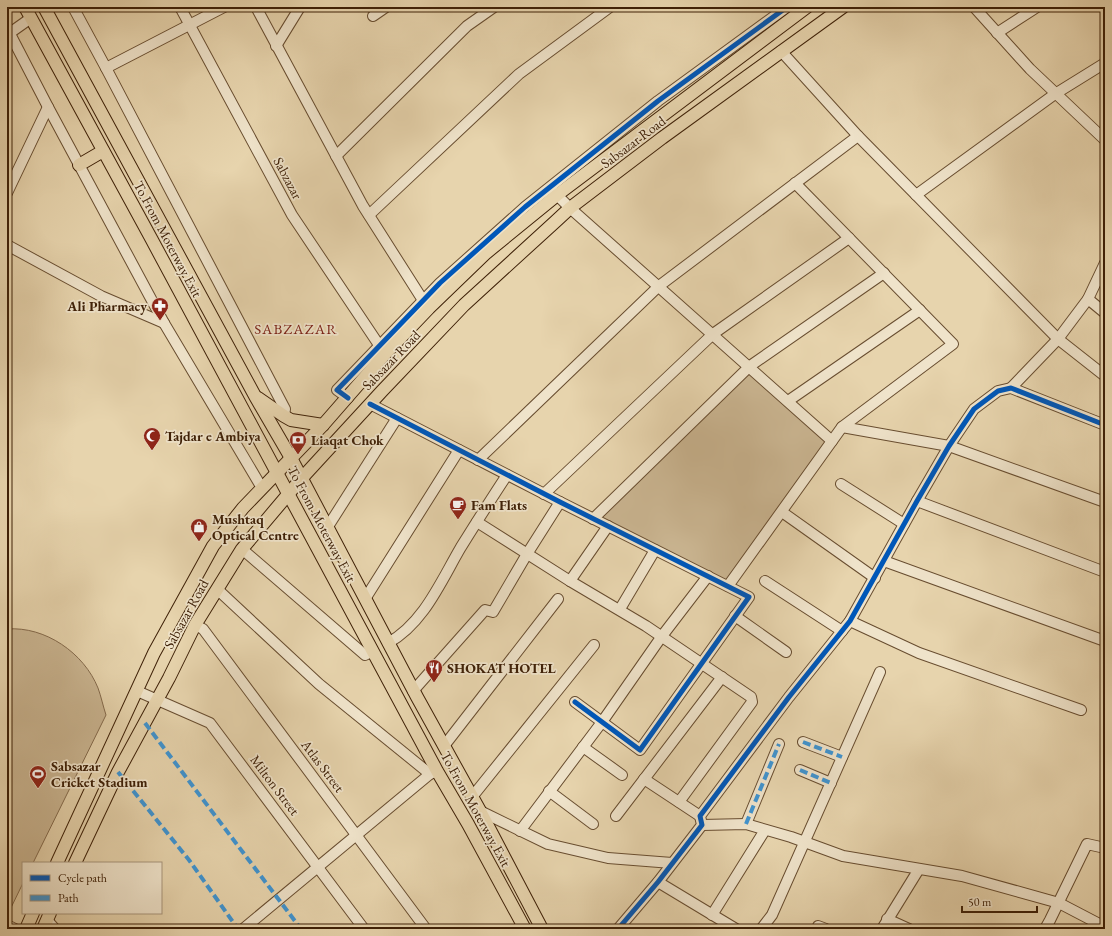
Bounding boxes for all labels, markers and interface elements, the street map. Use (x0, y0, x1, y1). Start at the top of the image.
street label: Sabsazar Road (597, 111, 670, 172)
street label: Sabzazar (269, 154, 307, 202)
street label: To From Moterway Exit (130, 178, 207, 301)
pharmacy icon: Ali Pharmacy (150, 296, 170, 321)
place label: Ali Pharmacy (66, 297, 147, 315)
district label: SABZAZAR (254, 319, 338, 338)
street label: Sabsazar Road (358, 325, 425, 394)
mosque icon: Tajdar e Ambiya (142, 426, 162, 451)
place label: Tajdar e Ambiya (165, 427, 262, 445)
bank icon: Liaqat Chok (288, 430, 308, 455)
place label: Liaqat Chok (311, 431, 384, 449)
street label: To From Moterway Exit (284, 463, 361, 586)
cafe icon: Fam Flats (448, 495, 468, 520)
place label: Fam Flats (471, 496, 527, 514)
place label: Mushtaq Optical Centre (212, 510, 299, 544)
shop icon: Mushtaq Optical Centre (189, 517, 209, 542)
street label: Sabsazar Road (160, 575, 213, 652)
restaurant icon: SHOKAT HOTEL (424, 658, 444, 683)
place label: SHOKAT HOTEL (447, 659, 557, 677)
street label: Atlas Street (297, 735, 349, 796)
street label: To From Moterway Exit (437, 748, 516, 870)
street label: Milton Street (246, 751, 304, 820)
place label: Sabsazar Cricket Stadium (51, 757, 148, 791)
sports icon: Sabsazar Cricket Stadium (28, 764, 48, 789)
legend (22, 862, 162, 914)
text: Cycle path (58, 870, 107, 886)
scale bar (962, 888, 1037, 914)
text: Path (58, 890, 79, 906)
text: 50 m (968, 894, 992, 910)

